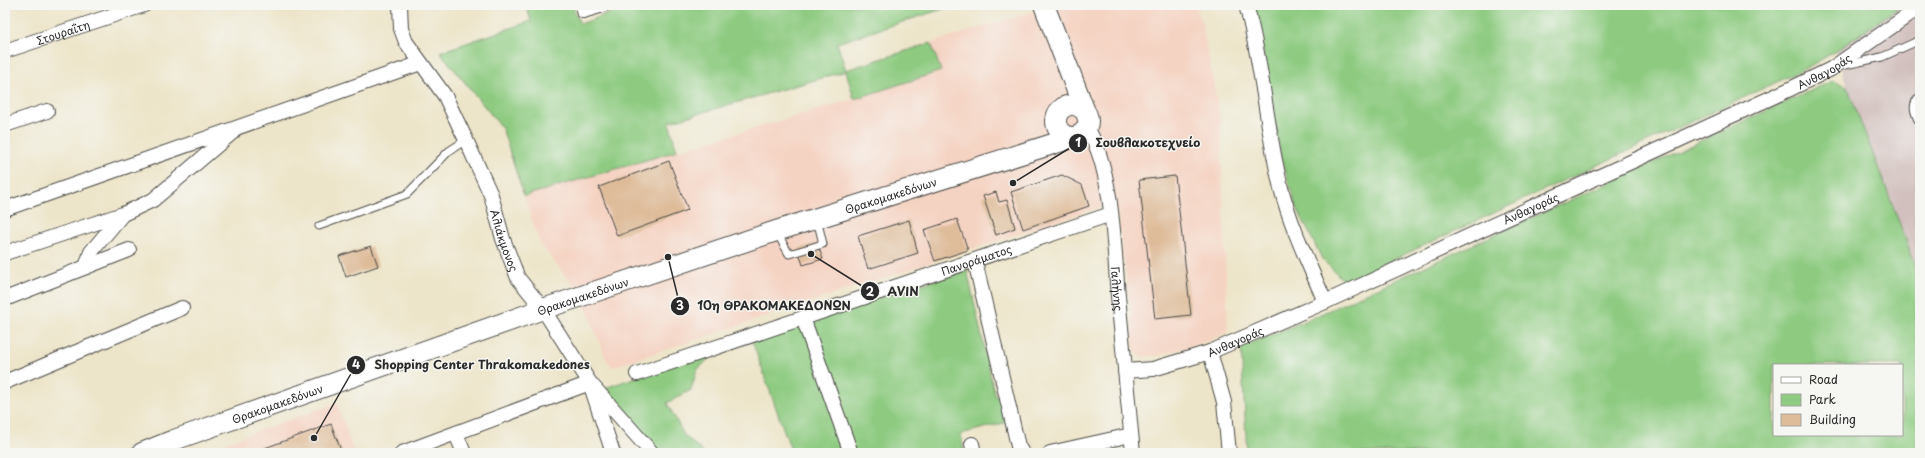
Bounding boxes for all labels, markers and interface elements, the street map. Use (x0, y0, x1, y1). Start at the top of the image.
street label: Στουραΐτη (34, 15, 92, 49)
street label: Ανθαγοράς (1794, 49, 1855, 93)
callout: Σουβλακοτεχνείο (1068, 131, 1208, 155)
text: 1 (1075, 133, 1081, 151)
text: Σουβλακοτεχνείο (1096, 133, 1200, 151)
street label: Θρακομακεδόνων (842, 172, 939, 217)
street label: Ανθαγοράς (1500, 188, 1561, 228)
street label: Αλιάκμονος (487, 207, 523, 274)
street label: Πανοράματος (939, 240, 1014, 279)
street label: Γαλήνης (1107, 266, 1128, 312)
street label: Θρακομακεδόνων (534, 272, 631, 319)
callout: AVIN (860, 279, 927, 303)
text: 2 (866, 282, 875, 300)
text: AVIN (887, 282, 919, 300)
callout: 10η ΘΡΑΚΟΜΑΚΕΔΟΝΩΝ (670, 294, 859, 318)
text: 3 (676, 296, 684, 314)
text: 10η ΘΡΑΚΟΜΑΚΕΔΟΝΩΝ (697, 296, 851, 314)
street label: Ανθαγοράς (1204, 321, 1266, 361)
callout: Shopping Center Thrakomakedones (346, 353, 598, 377)
text: 4 (352, 355, 360, 373)
text: Shopping Center Thrakomakedones (374, 355, 590, 373)
legend (1773, 364, 1903, 436)
text: Road (1809, 370, 1838, 388)
street label: Θρακομακεδόνων (229, 379, 325, 427)
text: Park (1809, 390, 1836, 408)
text: Building (1809, 410, 1856, 428)

